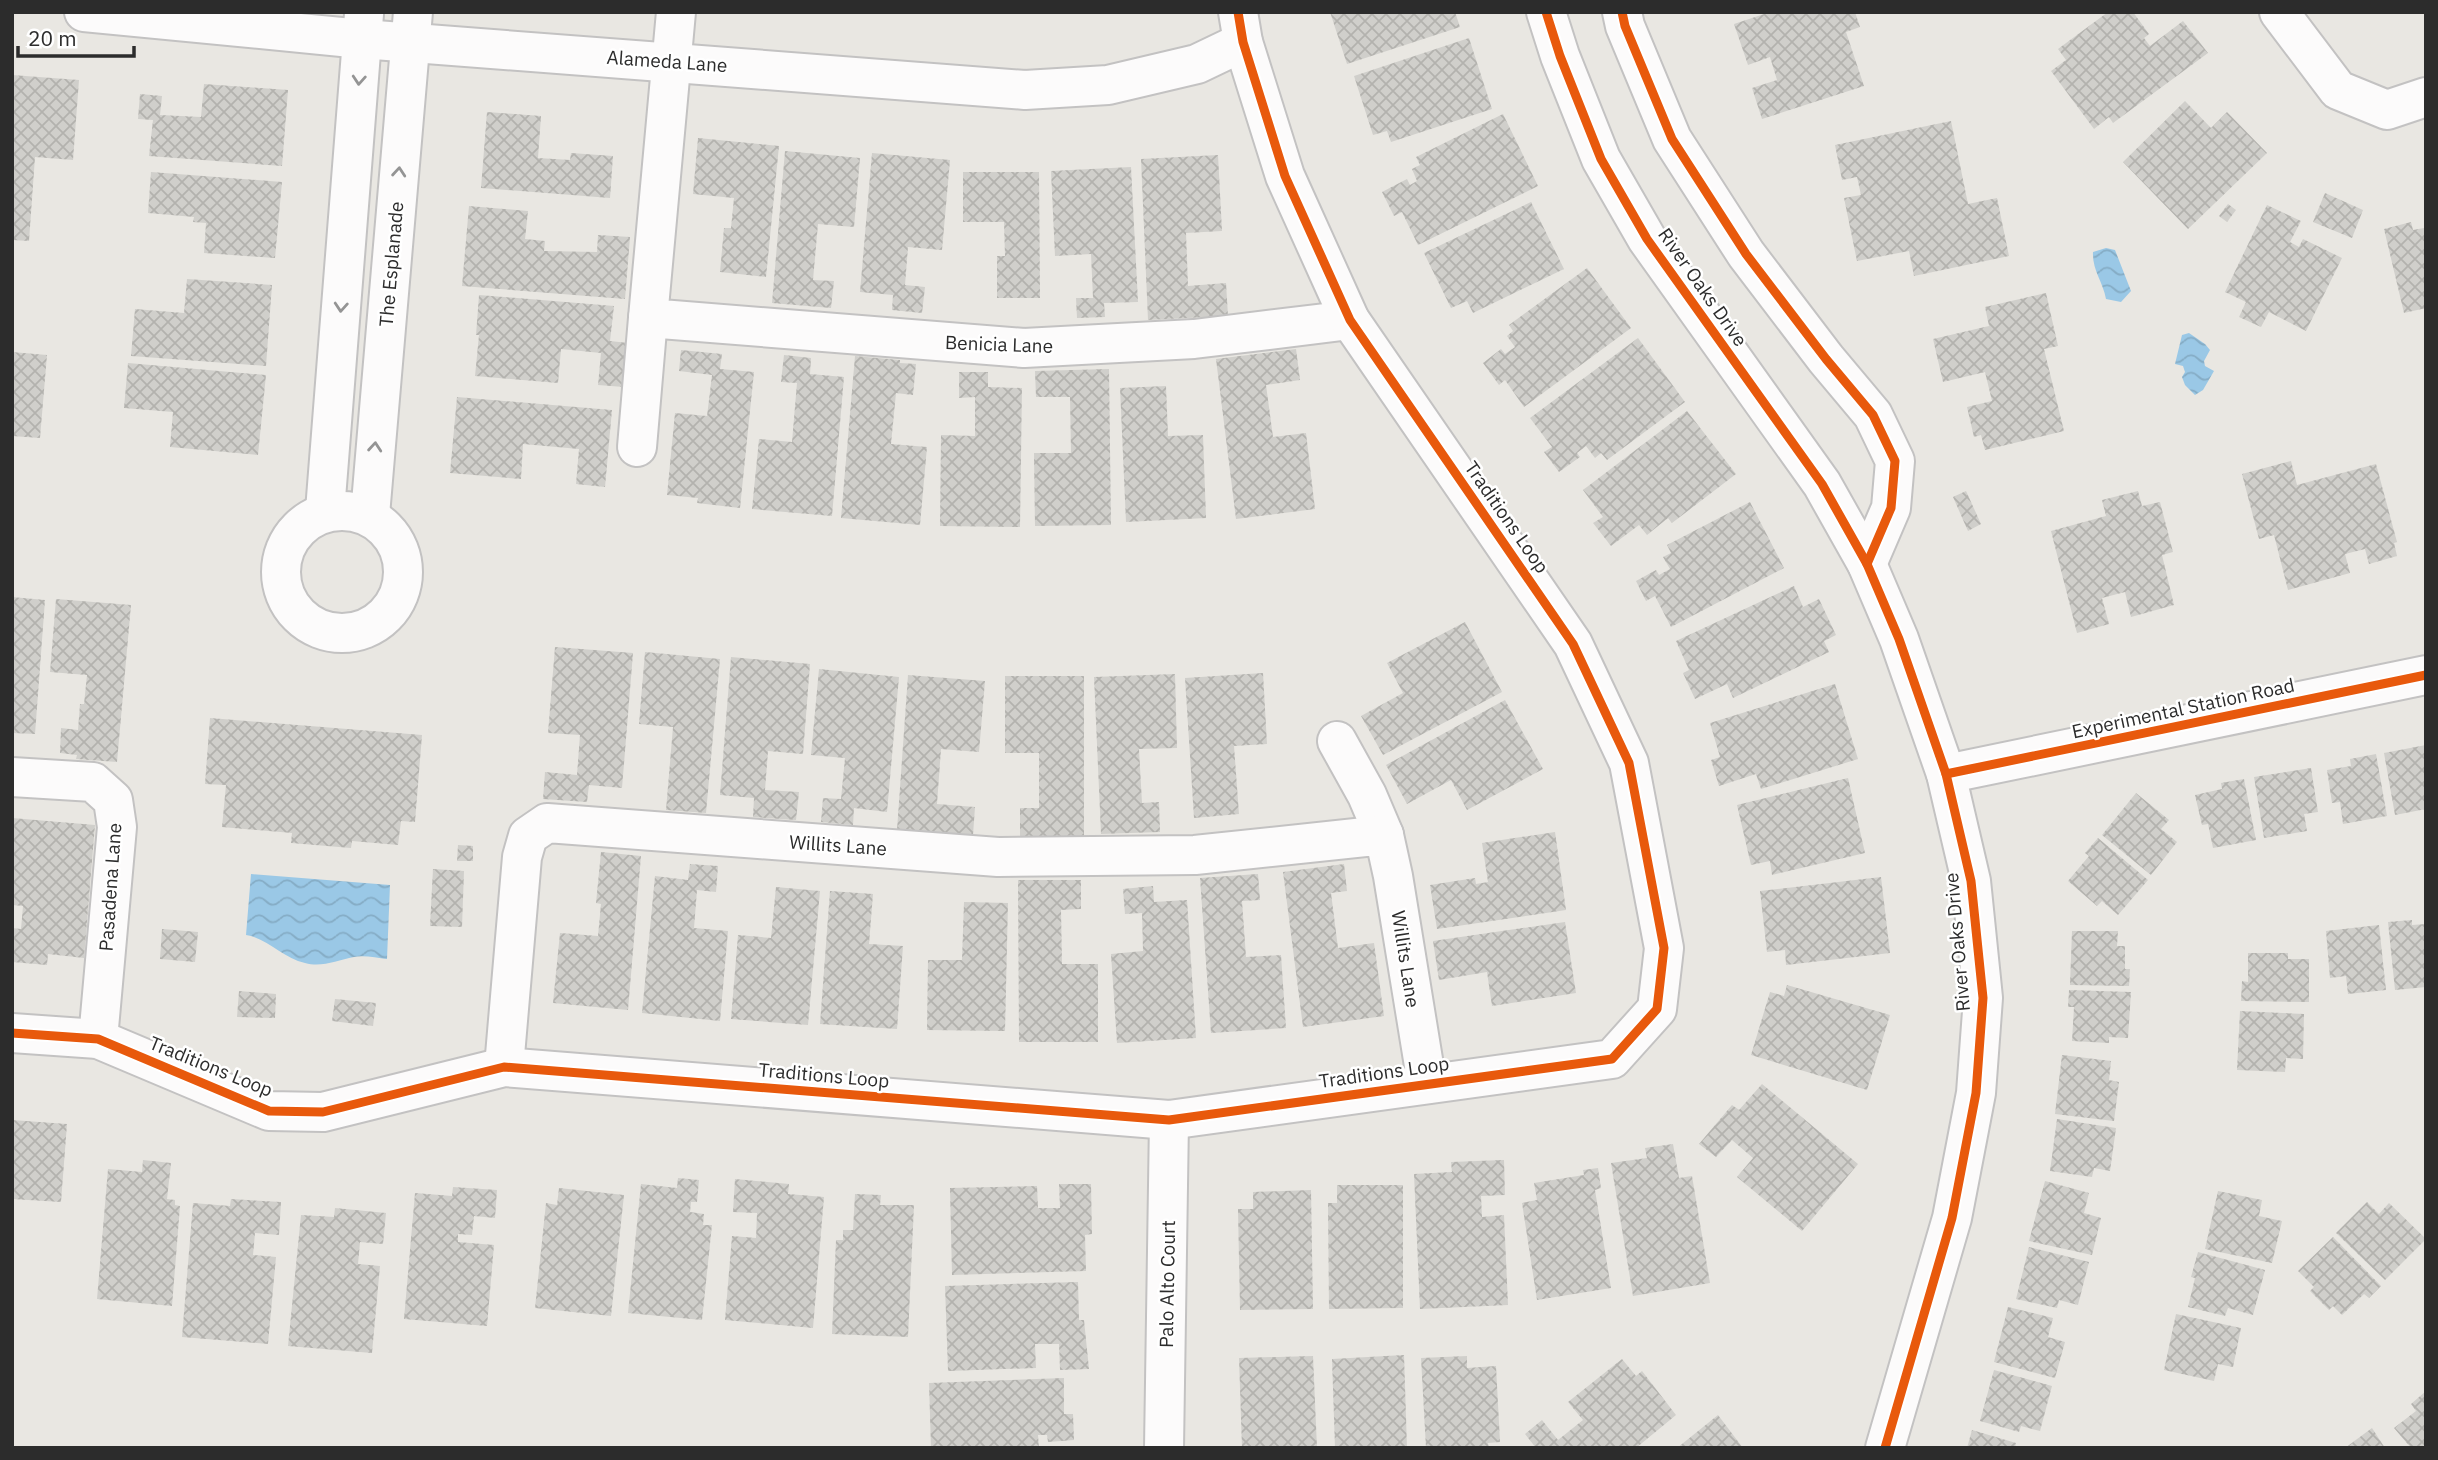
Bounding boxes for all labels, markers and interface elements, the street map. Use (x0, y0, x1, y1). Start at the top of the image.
scale bar (18, 14, 133, 58)
text: 20 m (28, 24, 77, 52)
street label: Alameda Lane (606, 45, 728, 77)
one-way arrow (352, 75, 367, 86)
one-way arrow (391, 166, 406, 177)
street label: The Esplanade (374, 200, 408, 328)
street label: River Oaks Drive (1653, 223, 1753, 351)
one-way arrow (334, 302, 349, 313)
street label: Benicia Lane (945, 330, 1053, 358)
one-way arrow (368, 441, 383, 453)
street label: Traditions Loop (1460, 456, 1554, 578)
street label: Experimental Station Road (2069, 673, 2297, 743)
street label: Pasadena Lane (94, 822, 126, 952)
street label: Willits Lane (788, 830, 888, 860)
street label: River Oaks Drive (1939, 872, 1975, 1012)
street label: Willits Lane (1386, 909, 1426, 1009)
street label: Traditions Loop (146, 1030, 276, 1102)
street label: Traditions Loop (1317, 1051, 1451, 1093)
street label: Traditions Loop (758, 1057, 890, 1093)
street label: Palo Alto Court (1154, 1220, 1180, 1348)

